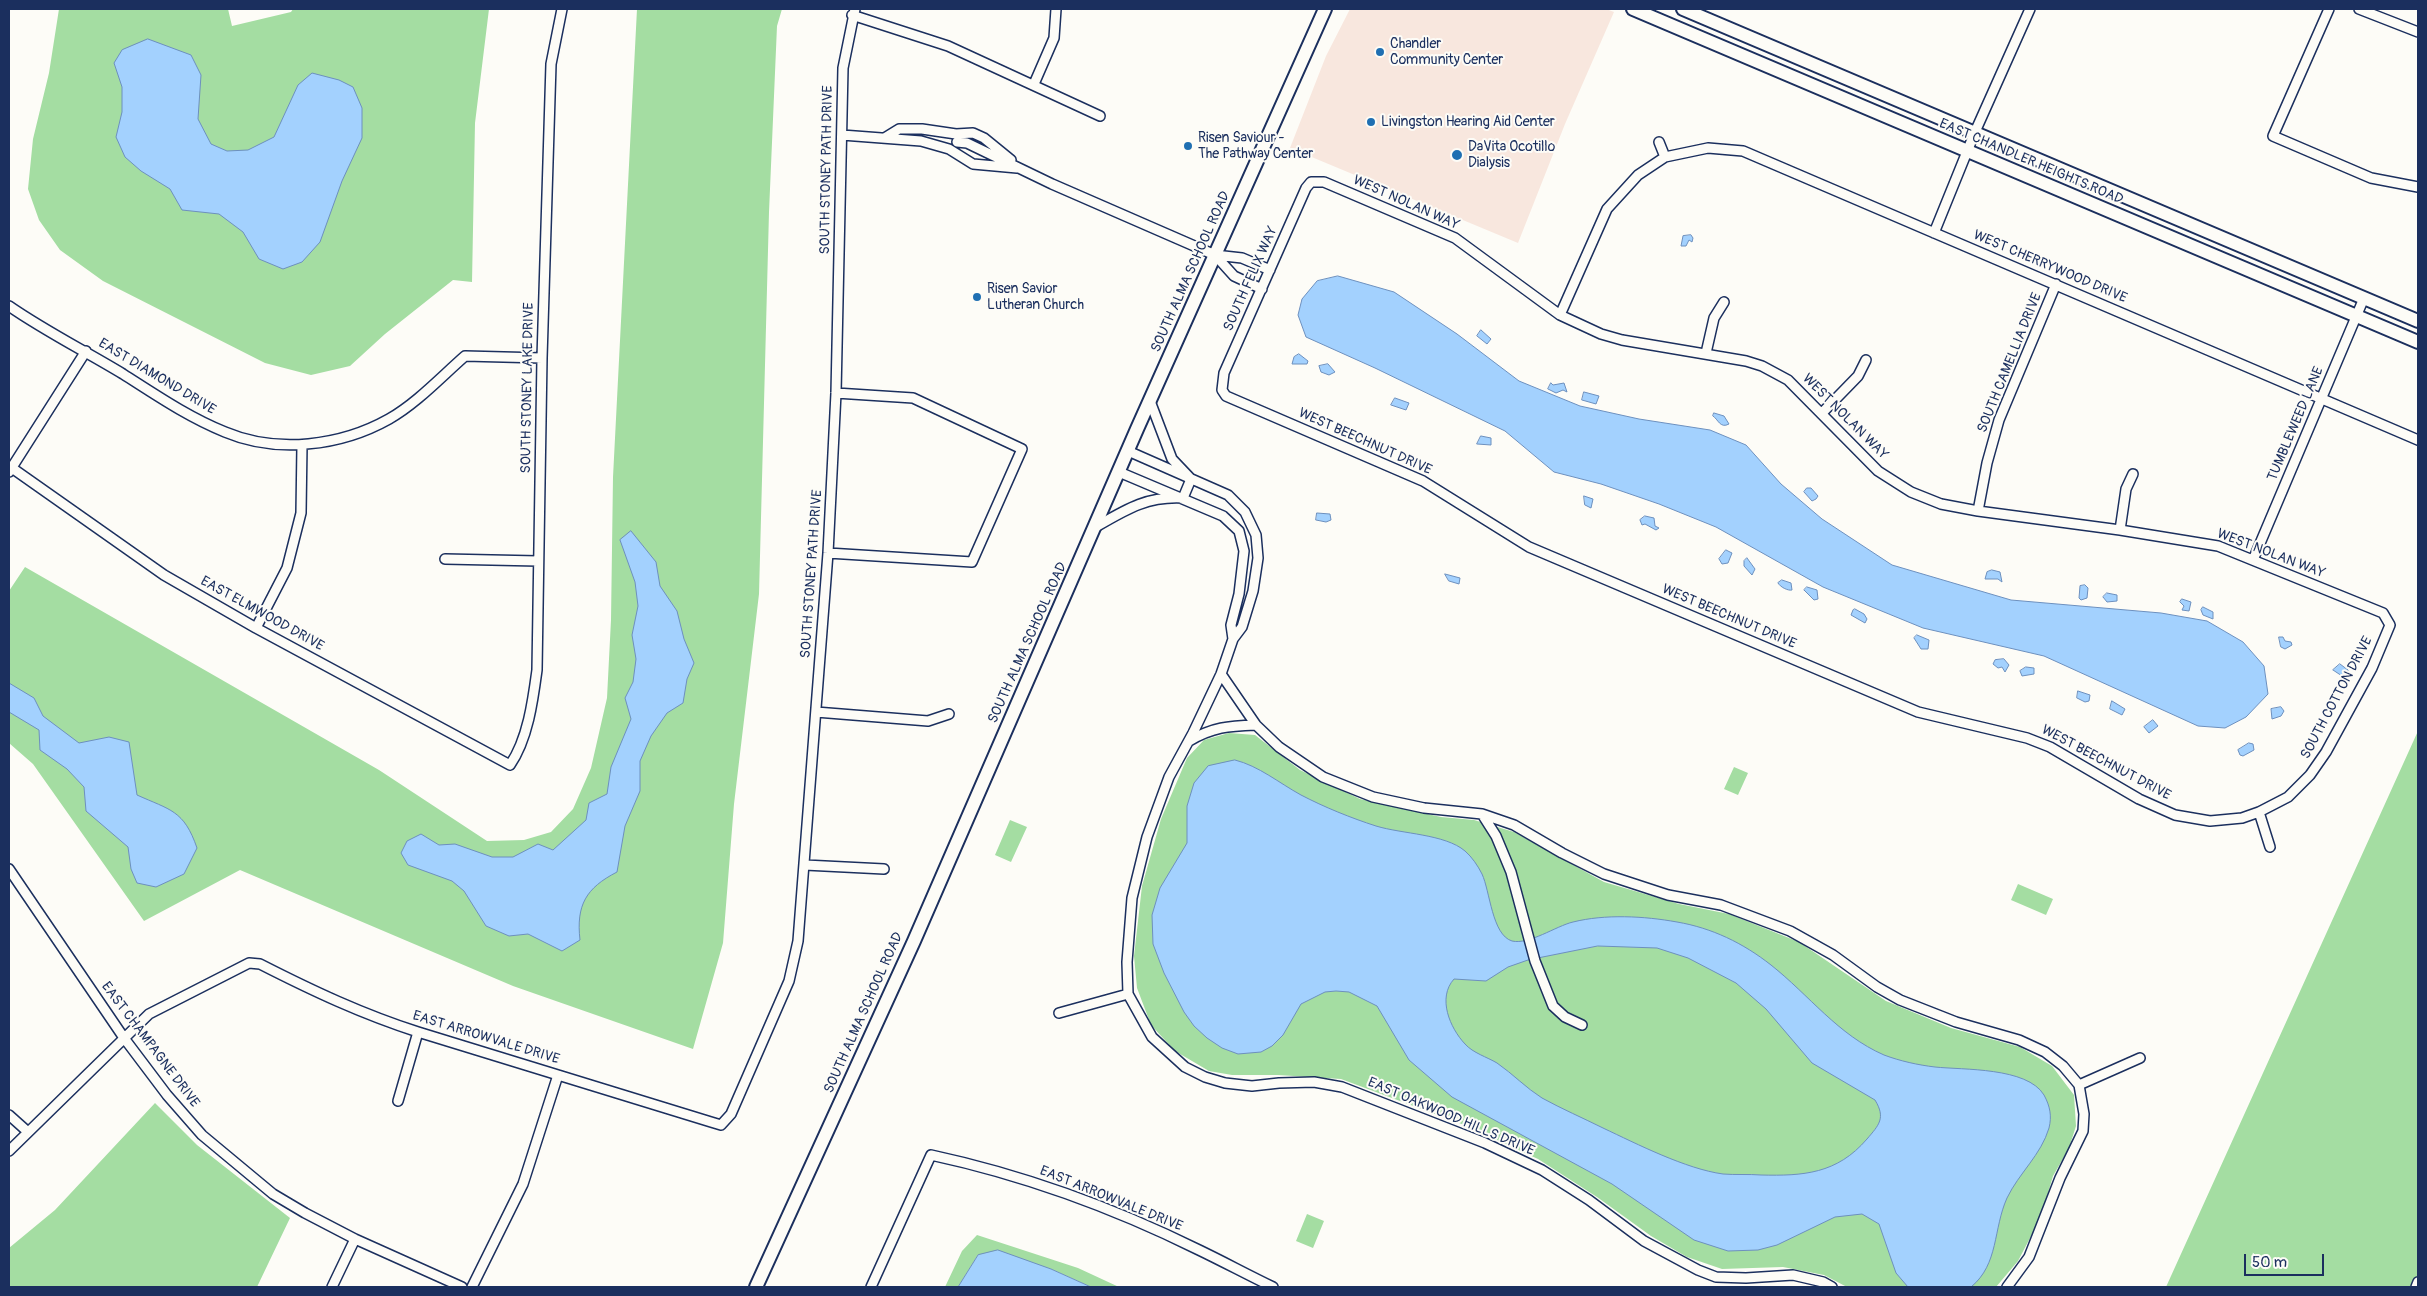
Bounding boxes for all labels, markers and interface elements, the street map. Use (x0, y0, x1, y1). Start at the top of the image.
place label: Chandler Community Center (1390, 36, 1503, 68)
marker: Chandler Community Center (1374, 46, 1386, 58)
street label: SOUTH STONEY PATH DRIVE (817, 85, 837, 255)
place label: Livingston Hearing Aid Center (1381, 114, 1555, 130)
marker: Livingston Hearing Aid Center (1365, 116, 1377, 128)
street label: EAST CHANDLER HEIGHTS ROAD (1936, 116, 2126, 208)
place label: Risen Saviour - The Pathway Center (1198, 130, 1313, 162)
place label: DaVita Ocotillo Dialysis (1468, 139, 1555, 172)
marker: Risen Saviour - The Pathway Center (1182, 140, 1194, 152)
marker: DaVita Ocotillo Dialysis (1450, 148, 1464, 162)
street label: WEST NOLAN WAY (1350, 172, 1462, 234)
street label: SOUTH ALMA SCHOOL ROAD (1148, 189, 1234, 355)
street label: SOUTH FELIX WAY (1220, 224, 1282, 334)
street label: WEST CHERRYWOOD DRIVE (1971, 227, 2129, 307)
place label: Risen Savior Lutheran Church (987, 281, 1084, 314)
marker: Risen Savior Lutheran Church (971, 291, 983, 303)
street label: SOUTH CAMELLIA DRIVE (1974, 291, 2046, 435)
street label: SOUTH STONEY LAKE DRIVE (518, 302, 538, 474)
street label: EAST DIAMOND DRIVE (95, 335, 219, 419)
street label: TUMBLEWEED LANE (2264, 364, 2328, 484)
street label: WEST NOLAN WAY (1799, 371, 1891, 463)
street label: WEST BEECHNUT DRIVE (1296, 405, 1434, 479)
street label: SOUTH STONEY PATH DRIVE (798, 489, 826, 659)
street label: WEST NOLAN WAY (2215, 526, 2327, 582)
street label: SOUTH ALMA SCHOOL ROAD (985, 560, 1071, 726)
street label: EAST ELMWOOD DRIVE (197, 573, 327, 655)
street label: WEST BEECHNUT DRIVE (1659, 581, 1799, 653)
street label: SOUTH COTTON DRIVE (2298, 634, 2376, 762)
street label: WEST BEECHNUT DRIVE (2038, 722, 2174, 804)
street label: SOUTH ALMA SCHOOL ROAD (821, 930, 907, 1096)
street label: EAST CHAMPAGNE DRIVE (97, 979, 203, 1111)
street label: EAST ARROWVALE DRIVE (411, 1008, 561, 1068)
street label: EAST OAKWOOD HILLS DRIVE (1365, 1074, 1537, 1160)
street label: EAST ARROWVALE DRIVE (1037, 1163, 1185, 1235)
scale bar (2247, 1244, 2327, 1276)
text: 50 m (2252, 1253, 2287, 1272)

